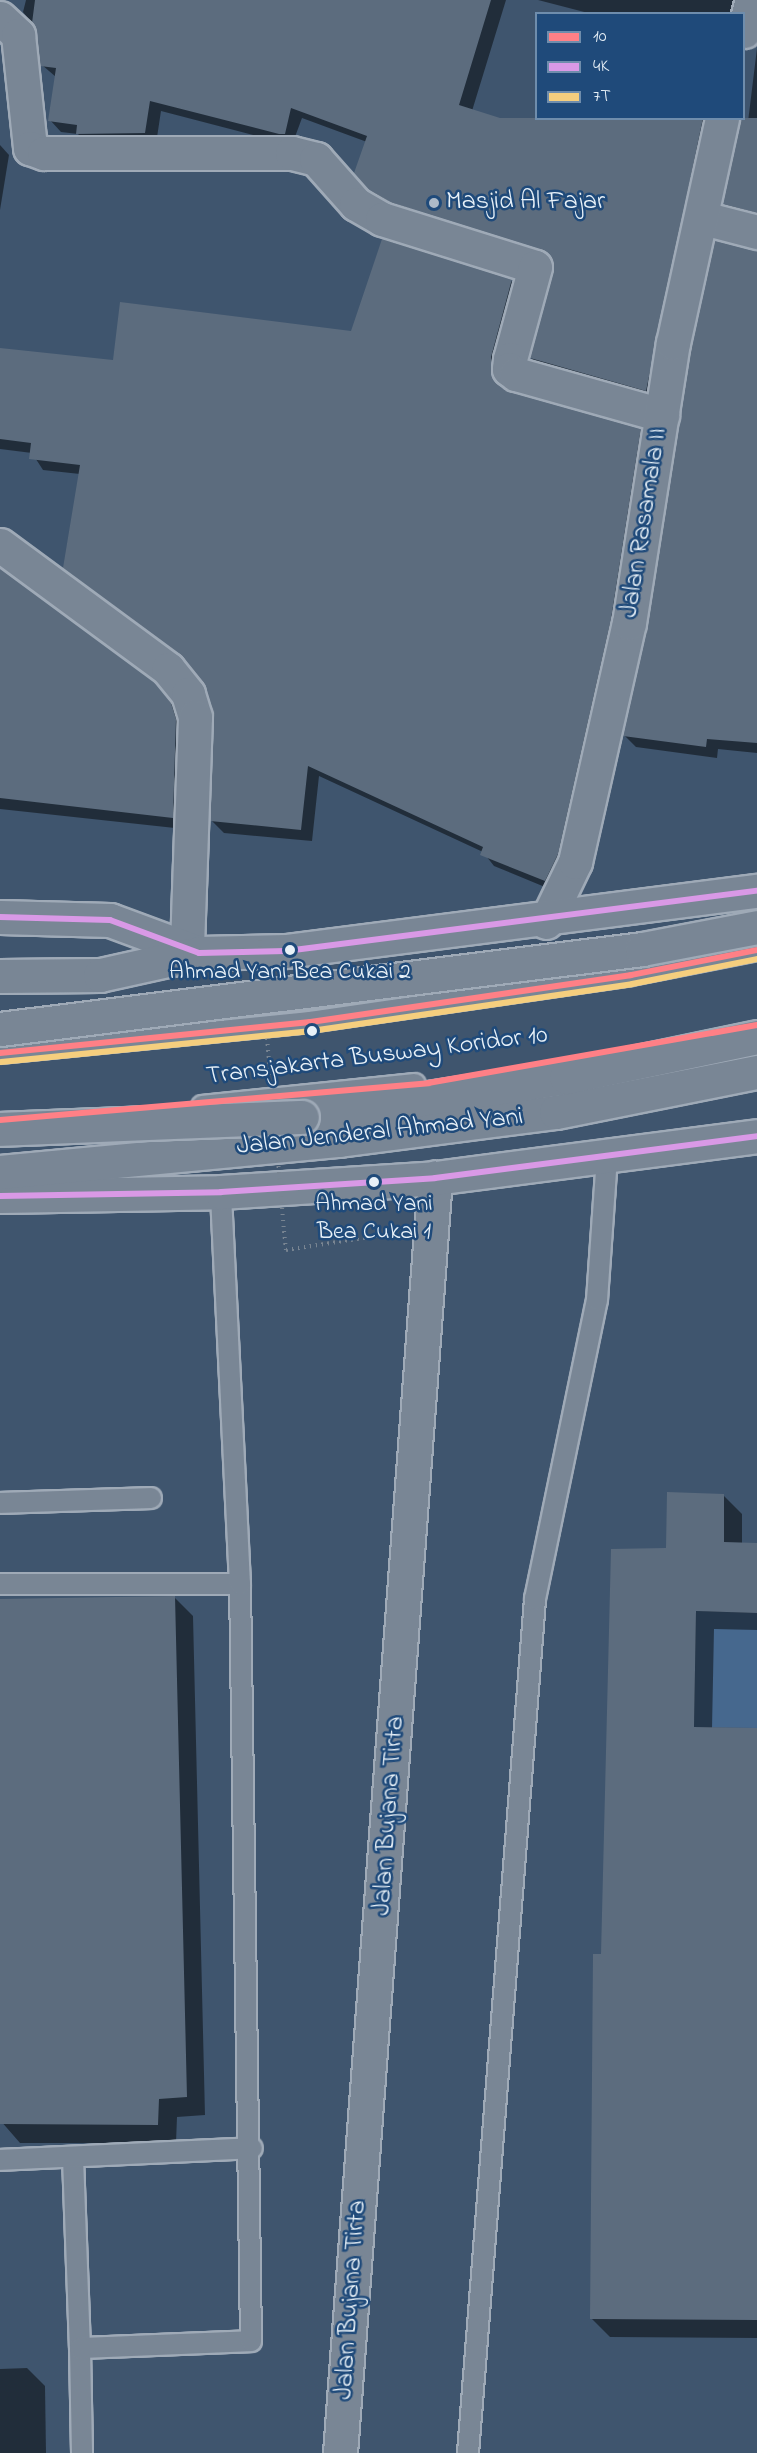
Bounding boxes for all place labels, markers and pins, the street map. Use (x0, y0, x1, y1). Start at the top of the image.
place label: Masjid Al Fajar (446, 187, 605, 219)
marker: Masjid Al Fajar (427, 196, 441, 210)
marker: Ahmad Yani Bea Cukai 2 (284, 944, 296, 956)
place label: Ahmad Yani Bea Cukai 2 (169, 959, 411, 987)
unlabelled marker (306, 1025, 318, 1037)
marker: Ahmad Yani Bea Cukai 1 (368, 1176, 380, 1188)
place label: Ahmad Yani Bea Cukai 1 (315, 1191, 433, 1247)

